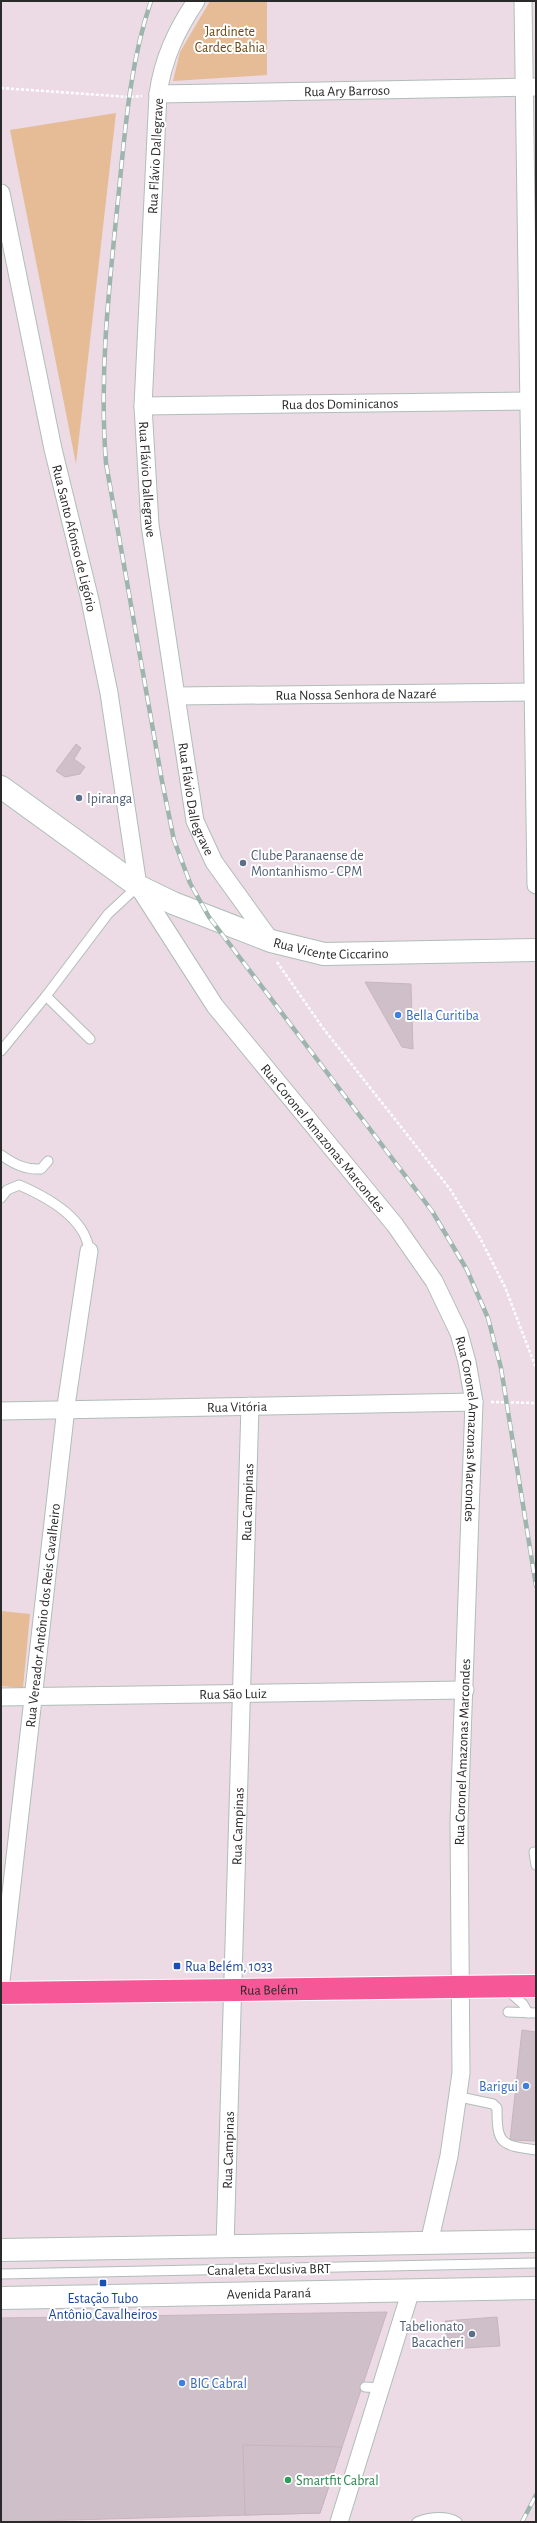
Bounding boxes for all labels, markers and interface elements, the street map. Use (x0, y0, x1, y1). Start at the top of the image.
park label: Jardinete Cardec Bahia (195, 25, 266, 55)
street label: Rua Ary Barroso (304, 84, 390, 99)
street label: Rua Flávio Dallegrave (146, 98, 166, 214)
street label: Rua dos Dominicanos (281, 397, 399, 412)
street label: Rua Flávio Dallegrave (136, 421, 158, 538)
street label: Rua Santo Afonso de Ligório (49, 463, 98, 613)
street label: Rua Nossa Senhora de Nazaré (275, 687, 437, 703)
street label: Rua Flávio Dallegrave (175, 742, 216, 858)
place label: Ipiranga (87, 792, 133, 806)
marker: Ipiranga (74, 793, 84, 803)
place label: Clube Paranaense de Montanhismo - CPM (251, 849, 364, 879)
marker: Clube Paranaense de Montanhismo - CPM (238, 858, 248, 868)
street label: Rua Vicente Ciccarino (272, 936, 389, 962)
place label: Bella Curitiba (406, 1009, 480, 1023)
marker: Bella Curitiba (393, 1010, 403, 1020)
street label: Rua Coronel Amazonas Marcondes (258, 1062, 387, 1215)
street label: Rua Coronel Amazonas Marcondes (452, 1335, 480, 1522)
street label: Rua Vitória (207, 1400, 268, 1415)
street label: Rua Campinas (240, 1463, 256, 1541)
street label: Rua Vereador Antônio dos Reis Cavalheiro (24, 1503, 63, 1728)
street label: Rua Coronel Amazonas Marcondes (453, 1658, 473, 1846)
street label: Rua São Luiz (199, 1687, 267, 1702)
street label: Rua Campinas (230, 1787, 247, 1865)
place label: Rua Belém, 1033 (185, 1960, 273, 1974)
marker: Rua Belém, 1033 (172, 1961, 182, 1971)
street label: Rua Belém (240, 1983, 298, 1998)
place label: Barigui (479, 2080, 518, 2094)
marker: Barigui (521, 2081, 531, 2091)
street label: Rua Campinas (221, 2111, 237, 2189)
street label: Canaleta Exclusiva BRT (207, 2262, 331, 2278)
marker: Estação Tubo Antônio Cavalheiros (98, 2278, 108, 2288)
street label: Avenida Paraná (227, 2286, 312, 2302)
place label: Estação Tubo Antônio Cavalheiros (49, 2292, 157, 2322)
place label: Tabelionato Bacacheri (400, 2320, 464, 2350)
marker: Tabelionato Bacacheri (467, 2329, 477, 2339)
place label: BIG Cabral (190, 2377, 247, 2391)
marker: BIG Cabral (177, 2378, 187, 2388)
place label: Smartfit Cabral (296, 2474, 379, 2488)
marker: Smartfit Cabral (283, 2475, 293, 2485)

